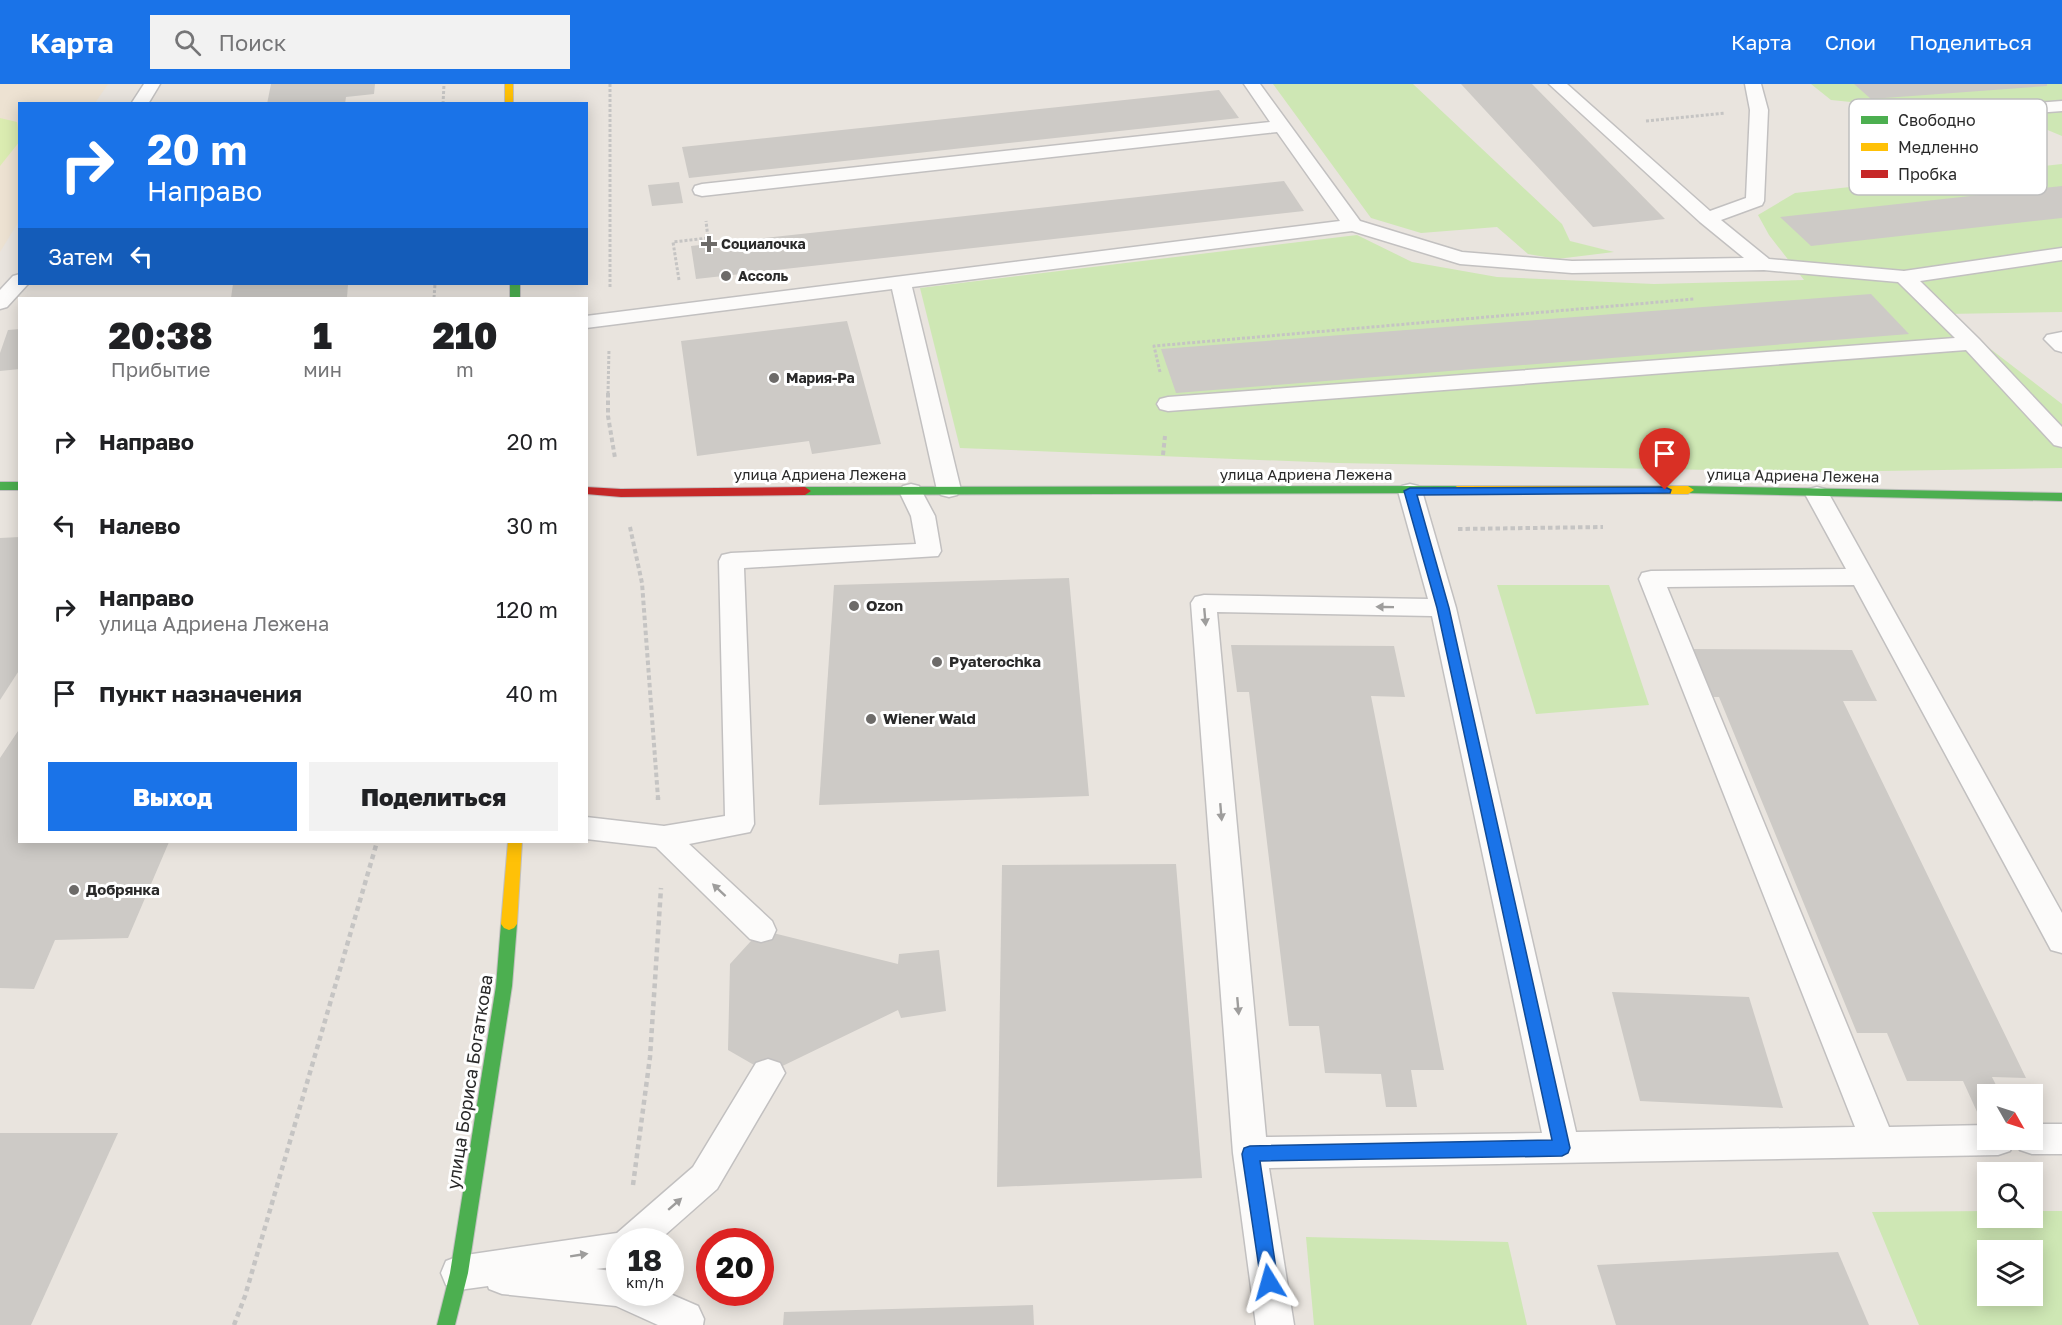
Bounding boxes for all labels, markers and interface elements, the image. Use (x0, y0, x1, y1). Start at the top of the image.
search box (150, 15, 570, 69)
text: Карта (30, 26, 114, 59)
icon: search (171, 26, 204, 59)
text: Поиск (219, 29, 286, 56)
text: Карта (1731, 29, 1792, 55)
text: Слои (1825, 29, 1876, 55)
text: Поделиться (1909, 29, 2032, 55)
legend (1849, 99, 2047, 195)
text: Свободно (1898, 110, 1976, 130)
text: 20 m (147, 124, 247, 174)
icon: right (48, 126, 126, 204)
text: Медленно (1898, 137, 1979, 157)
text: Пробка (1898, 164, 1957, 184)
text: Направо (147, 175, 262, 207)
place label: Социалочка (721, 235, 806, 252)
marker: Социалочка (702, 237, 716, 251)
icon: left (125, 240, 158, 273)
text: Затем (48, 243, 113, 270)
place label: Ассоль (738, 267, 789, 284)
marker: Ассоль (719, 269, 733, 283)
text: 20:38 (108, 314, 213, 357)
text: 1 (313, 314, 332, 357)
text: 210 (432, 314, 498, 357)
text: Прибытие (111, 357, 210, 381)
text: мин (303, 357, 342, 381)
text: m (456, 357, 474, 381)
place label: Мария-Ра (786, 369, 855, 386)
marker: Мария-Ра (767, 371, 781, 385)
icon: right (48, 425, 81, 458)
text: Направо (99, 428, 194, 455)
text: 20 m (507, 428, 558, 455)
pin (1639, 428, 1690, 490)
icon: arrive (1648, 437, 1681, 470)
street label: улица Адриена Лежена (1707, 464, 1880, 486)
street label: улица Адриена Лежена (734, 465, 906, 483)
street label: улица Адриена Лежена (1220, 465, 1392, 483)
icon: left (48, 509, 81, 542)
text: Налево (99, 512, 181, 539)
text: 30 m (507, 512, 558, 539)
text: Направо (99, 584, 194, 611)
icon: right (48, 593, 81, 626)
text: 120 m (496, 596, 558, 623)
place label: Ozon (866, 596, 903, 614)
marker: Ozon (847, 599, 861, 613)
one-way arrow (1375, 602, 1394, 612)
one-way arrow (1200, 608, 1210, 627)
text: улица Адриена Лежена (99, 611, 329, 635)
place label: Pyaterochka (949, 652, 1041, 670)
marker: Pyaterochka (930, 655, 944, 669)
icon: arrive (48, 677, 81, 710)
text: Пункт назначения (99, 680, 302, 707)
text: 40 m (506, 680, 558, 707)
place label: Wiener Wald (883, 709, 976, 727)
marker: Wiener Wald (864, 712, 878, 726)
button: Выход (48, 762, 297, 831)
button: Поделиться (309, 762, 558, 831)
one-way arrow (1217, 802, 1226, 821)
place label: Добрянка (86, 880, 160, 898)
marker: Добрянка (67, 883, 81, 897)
one-way arrow (712, 883, 726, 897)
street label: улица Бориса Богаткова (441, 973, 497, 1191)
one-way arrow (1233, 996, 1243, 1015)
north arrow (1977, 1084, 2043, 1150)
map controls (1977, 1084, 2043, 1306)
button: search (1977, 1162, 2043, 1228)
one-way arrow (667, 1198, 682, 1211)
speed limit sign: 20 (696, 1228, 774, 1306)
button: layers (1977, 1240, 2043, 1306)
text: 18 (628, 1242, 662, 1278)
one-way arrow (570, 1250, 589, 1259)
position arrow (1237, 1250, 1301, 1314)
text: km/h (626, 1273, 664, 1291)

